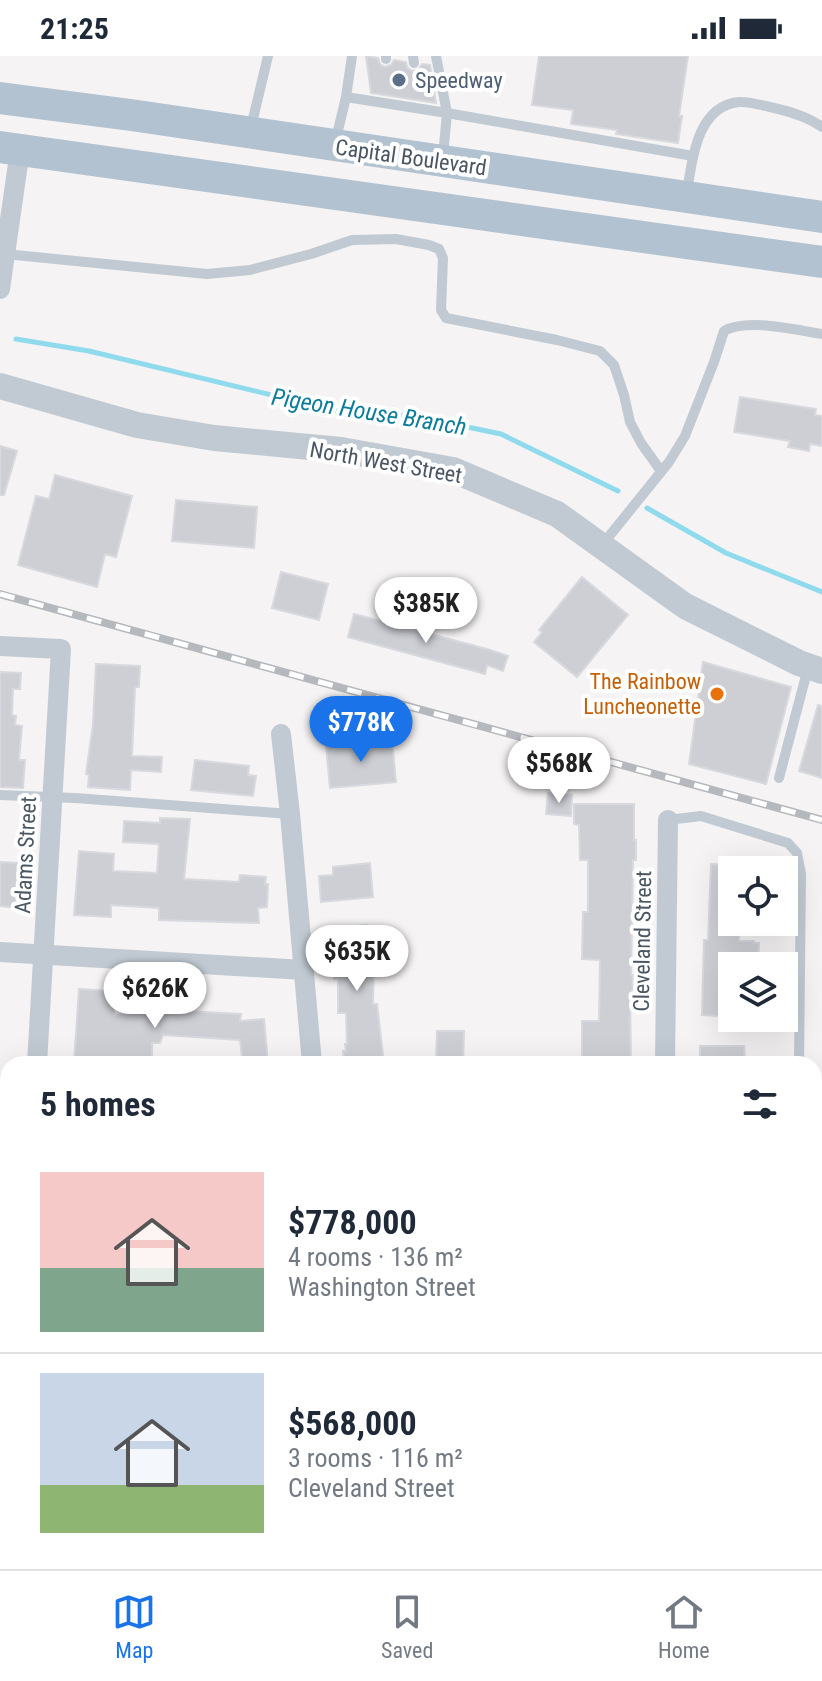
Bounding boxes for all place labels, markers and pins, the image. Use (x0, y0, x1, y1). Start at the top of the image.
place label: Speedway (415, 68, 503, 93)
marker: Speedway (390, 71, 408, 89)
pin: $385K (370, 577, 482, 645)
place label: The Rainbow Luncheonette (583, 669, 701, 719)
marker: The Rainbow Luncheonette (708, 685, 726, 703)
pin: $778K (305, 696, 417, 764)
pin: $568K (503, 737, 615, 805)
pin: $635K (301, 925, 413, 993)
pin: $626K (99, 962, 211, 1030)

